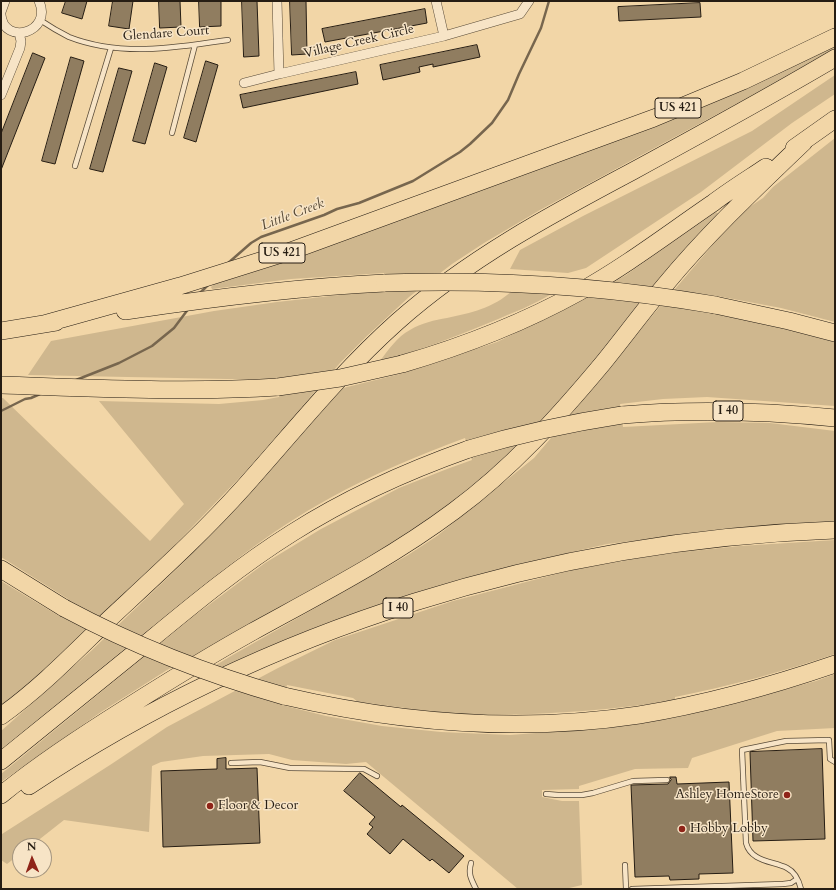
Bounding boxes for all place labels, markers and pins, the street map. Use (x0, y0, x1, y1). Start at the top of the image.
place label: Ashley HomeStore (676, 787, 779, 803)
marker: Ashley HomeStore (782, 790, 792, 800)
place label: Floor & Decor (218, 798, 298, 814)
marker: Floor & Decor (205, 801, 215, 811)
place label: Hobby Lobby (690, 821, 768, 837)
marker: Hobby Lobby (677, 824, 687, 834)

